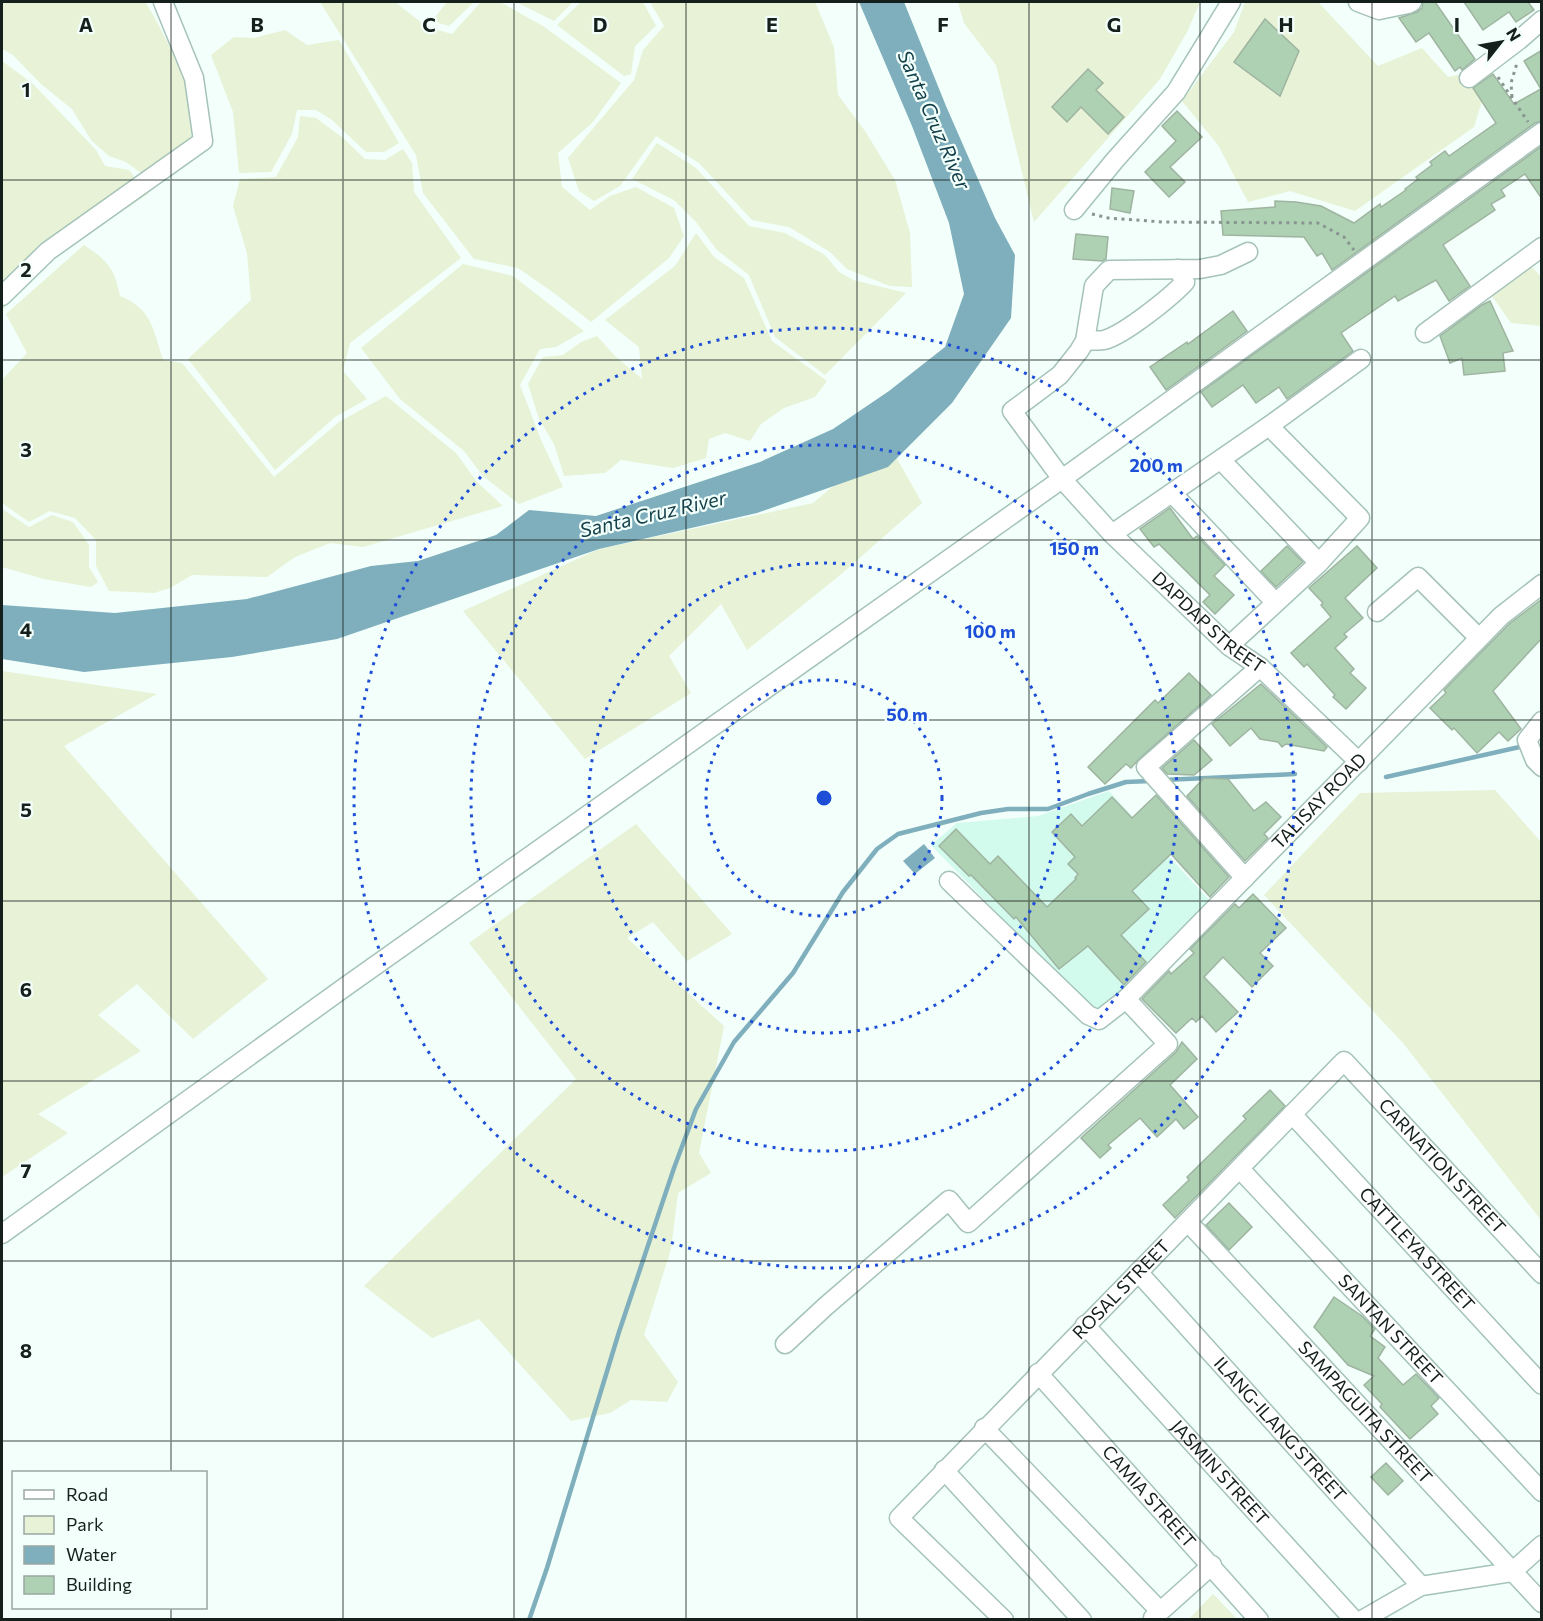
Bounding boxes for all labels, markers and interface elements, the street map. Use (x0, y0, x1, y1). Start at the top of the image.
text: A (79, 12, 93, 36)
text: B (250, 12, 264, 36)
text: C (422, 12, 436, 36)
text: D (593, 12, 607, 36)
text: E (766, 12, 778, 36)
text: F (937, 12, 949, 36)
text: G (1107, 12, 1121, 36)
text: H (1279, 12, 1294, 36)
text: I (1454, 12, 1460, 36)
north arrow (1471, 12, 1531, 72)
text: N (1503, 24, 1526, 44)
water label: Santa Cruz River (893, 46, 977, 194)
text: 1 (21, 77, 31, 101)
text: 2 (20, 257, 32, 281)
text: 3 (20, 437, 32, 461)
text: 200 m (1129, 454, 1183, 476)
water label: Santa Cruz River (577, 484, 729, 542)
text: 150 m (1049, 537, 1099, 559)
street label: DAPDAP STREET (1148, 566, 1269, 677)
text: 4 (20, 617, 32, 641)
text: 100 m (964, 620, 1016, 642)
text: 50 m (886, 703, 928, 725)
street label: TALISAY ROAD (1267, 748, 1371, 853)
centre of rings (814, 788, 834, 808)
text: 5 (20, 797, 32, 821)
text: 6 (20, 977, 32, 1001)
street label: CARNATION STREET (1374, 1093, 1511, 1238)
text: 7 (21, 1158, 32, 1182)
street label: CATTLEYA STREET (1355, 1182, 1480, 1315)
street label: ROSAL STREET (1067, 1235, 1174, 1343)
street label: SANTAN STREET (1334, 1269, 1448, 1389)
street label: SAMPAGUITA STREET (1294, 1336, 1437, 1488)
text: 8 (20, 1338, 32, 1362)
street label: ILANG-ILANG STREET (1210, 1352, 1351, 1506)
street label: JASMIN STREET (1167, 1415, 1274, 1529)
street label: CAMIA STREET (1098, 1440, 1201, 1552)
legend (12, 1471, 207, 1609)
text: Road (66, 1483, 108, 1505)
text: Park (66, 1513, 104, 1535)
text: Water (66, 1543, 117, 1565)
text: Building (66, 1573, 132, 1595)

